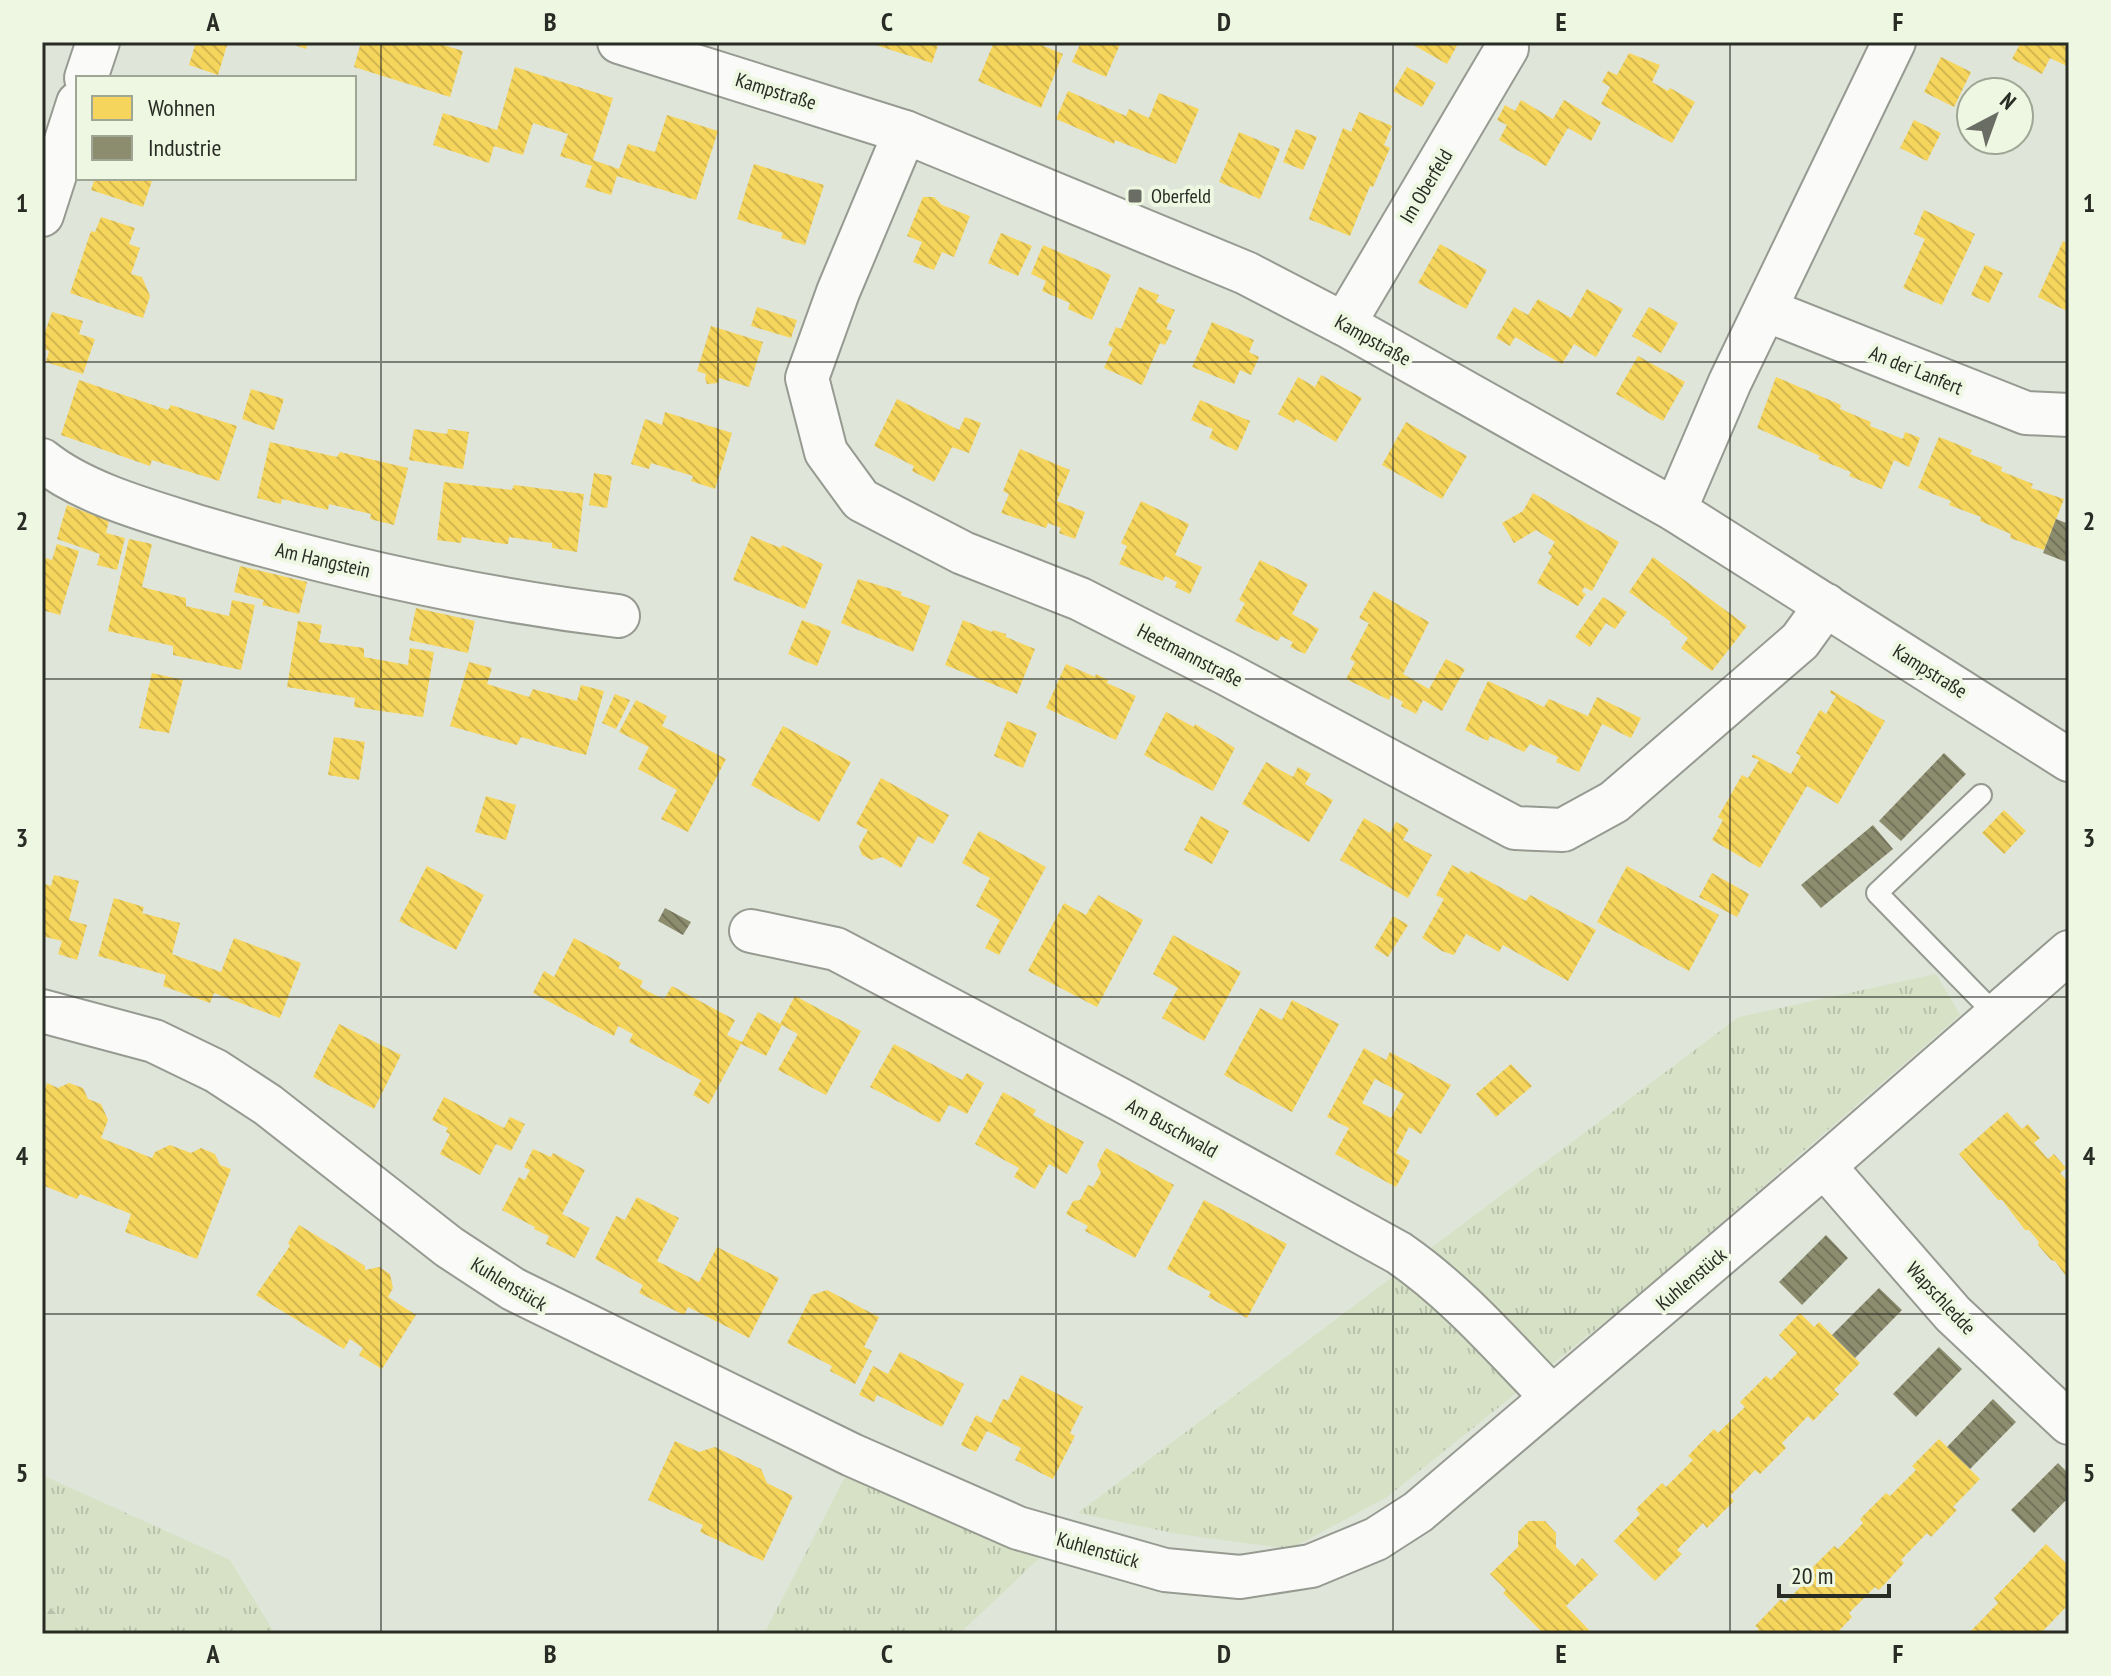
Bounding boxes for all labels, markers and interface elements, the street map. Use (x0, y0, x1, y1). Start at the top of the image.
text: A (205, 5, 220, 38)
text: B (544, 5, 557, 38)
text: C (881, 5, 893, 38)
text: D (1217, 5, 1231, 38)
text: E (1555, 5, 1567, 38)
text: F (1893, 5, 1904, 38)
street label: Kampstraße (733, 66, 819, 116)
legend (76, 76, 356, 180)
north arrow (1955, 76, 2035, 156)
text: N (1994, 86, 2022, 115)
text: Wohnen (148, 92, 215, 123)
text: Industrie (148, 132, 221, 163)
street label: Im Oberfeld (1394, 144, 1458, 228)
place label: Oberfeld (1151, 183, 1211, 209)
text: 1 (16, 186, 28, 219)
text: 1 (2083, 186, 2095, 219)
marker: Oberfeld (1126, 187, 1144, 205)
street label: Kampstraße (1330, 309, 1416, 371)
street label: An der Lanfert (1865, 339, 1967, 401)
text: 2 (16, 504, 28, 537)
text: 2 (2083, 504, 2095, 537)
street label: Am Hangstein (273, 536, 373, 584)
street label: Heetmannstraße (1133, 617, 1247, 693)
street label: Kampstraße (1888, 638, 1972, 704)
text: 3 (16, 821, 28, 854)
text: 3 (2083, 821, 2095, 854)
street label: Am Buschwald (1122, 1092, 1222, 1164)
text: 4 (16, 1139, 29, 1172)
text: 4 (2083, 1139, 2096, 1172)
street label: Kuhlenstück (1650, 1242, 1732, 1316)
street label: Kuhlenstück (466, 1251, 552, 1317)
street label: Wapschledde (1901, 1256, 1981, 1340)
text: 5 (16, 1456, 28, 1489)
text: 5 (2083, 1456, 2095, 1489)
street label: Kuhlenstück (1054, 1526, 1142, 1574)
scale bar (1779, 1548, 1889, 1598)
text: 20 m (1791, 1560, 1833, 1591)
text: A (205, 1637, 220, 1670)
text: B (544, 1637, 557, 1670)
text: C (881, 1637, 893, 1670)
text: D (1217, 1637, 1231, 1670)
text: E (1555, 1637, 1567, 1670)
text: F (1893, 1637, 1904, 1670)

